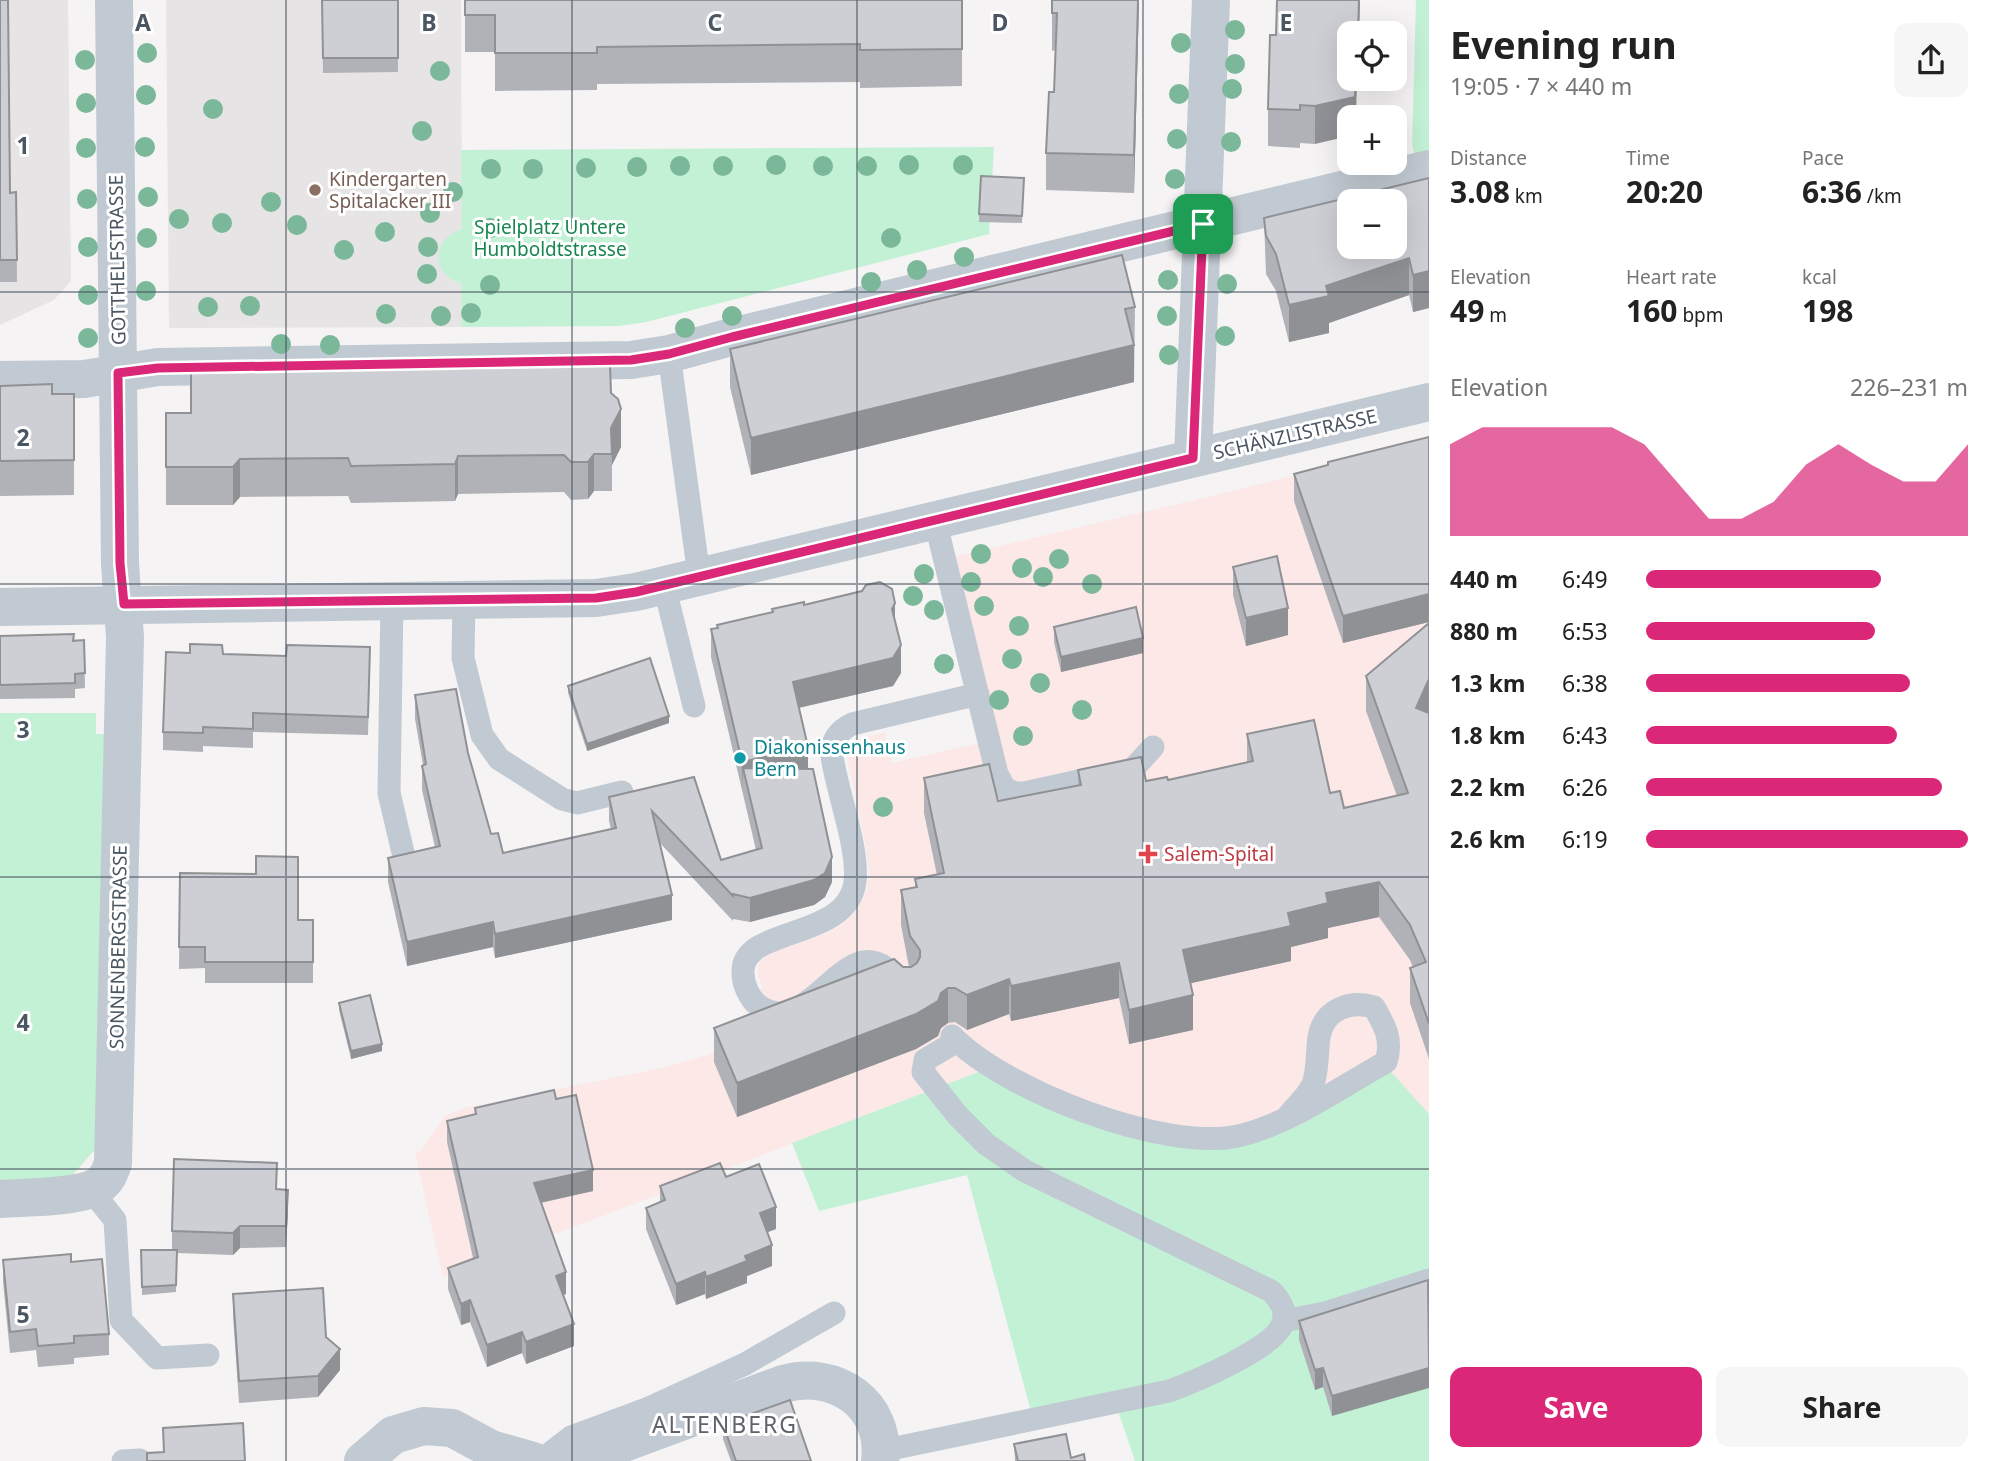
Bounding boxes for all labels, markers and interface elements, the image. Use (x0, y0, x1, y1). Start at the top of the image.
text: A (135, 6, 151, 38)
text: B (421, 6, 437, 38)
text: C (708, 6, 723, 38)
text: D (992, 6, 1008, 38)
text: E (1280, 6, 1292, 38)
text: Evening run (1450, 18, 1677, 70)
map controls (1337, 21, 1407, 259)
button: locate (1337, 21, 1407, 91)
button: share (1894, 23, 1968, 97)
text: 19:05 · 7 × 440 m (1450, 70, 1632, 102)
button: + (1337, 105, 1407, 175)
text: 1 (16, 129, 30, 161)
text: Distance (1450, 145, 1527, 171)
text: Time (1626, 145, 1670, 171)
text: Pace (1802, 145, 1844, 171)
place label: Kindergarten Spitalacker III (329, 166, 451, 214)
text: 3.08 (1450, 171, 1510, 212)
text: 20:20 (1626, 171, 1703, 212)
text: 6:36 (1802, 171, 1862, 212)
street label: GOTTHELFSTRASSE (103, 175, 131, 345)
marker: Kindergarten Spitalacker III (307, 182, 323, 198)
text: km (1510, 183, 1543, 209)
text: /km (1862, 183, 1902, 209)
button: − (1337, 189, 1407, 259)
pin (1173, 194, 1233, 254)
icon: arrive (1184, 205, 1222, 243)
park label: Spielplatz Untere Humboldtstrasse (473, 214, 627, 262)
text: Elevation (1450, 264, 1531, 290)
text: Heart rate (1626, 264, 1717, 290)
text: kcal (1802, 264, 1837, 290)
text: 49 (1450, 290, 1484, 331)
text: 160 (1626, 290, 1677, 331)
text: 198 (1802, 290, 1853, 331)
text: m (1484, 302, 1507, 328)
text: bpm (1677, 302, 1724, 328)
text: Elevation (1450, 371, 1548, 403)
text: 226–231 m (1850, 371, 1968, 403)
street label: SCHÄNZLISTRASSE (1211, 403, 1379, 465)
text: 2 (16, 421, 30, 453)
text: 440 m (1450, 563, 1518, 595)
text: 6:49 (1562, 563, 1608, 595)
text: 880 m (1450, 615, 1518, 647)
text: 6:53 (1562, 615, 1608, 647)
text: 1.3 km (1450, 667, 1525, 699)
text: 6:38 (1562, 667, 1608, 699)
text: 3 (16, 713, 30, 745)
text: 1.8 km (1450, 719, 1525, 751)
text: 6:43 (1562, 719, 1608, 751)
place label: Diakonissenhaus Bern (754, 734, 906, 782)
marker: Diakonissenhaus Bern (732, 750, 748, 766)
text: 2.2 km (1450, 771, 1525, 803)
text: 6:26 (1562, 771, 1608, 803)
text: 2.6 km (1450, 823, 1525, 855)
text: 6:19 (1562, 823, 1608, 855)
place label: Salem-Spital (1164, 841, 1274, 867)
marker: Salem-Spital (1138, 844, 1158, 864)
street label: SONNENBERGSTRASSE (103, 845, 133, 1049)
text: 4 (16, 1006, 30, 1038)
text: 5 (16, 1298, 30, 1330)
button: Save (1450, 1367, 1702, 1447)
button: Share (1716, 1367, 1968, 1447)
district label: ALTENBERG (652, 1408, 798, 1440)

